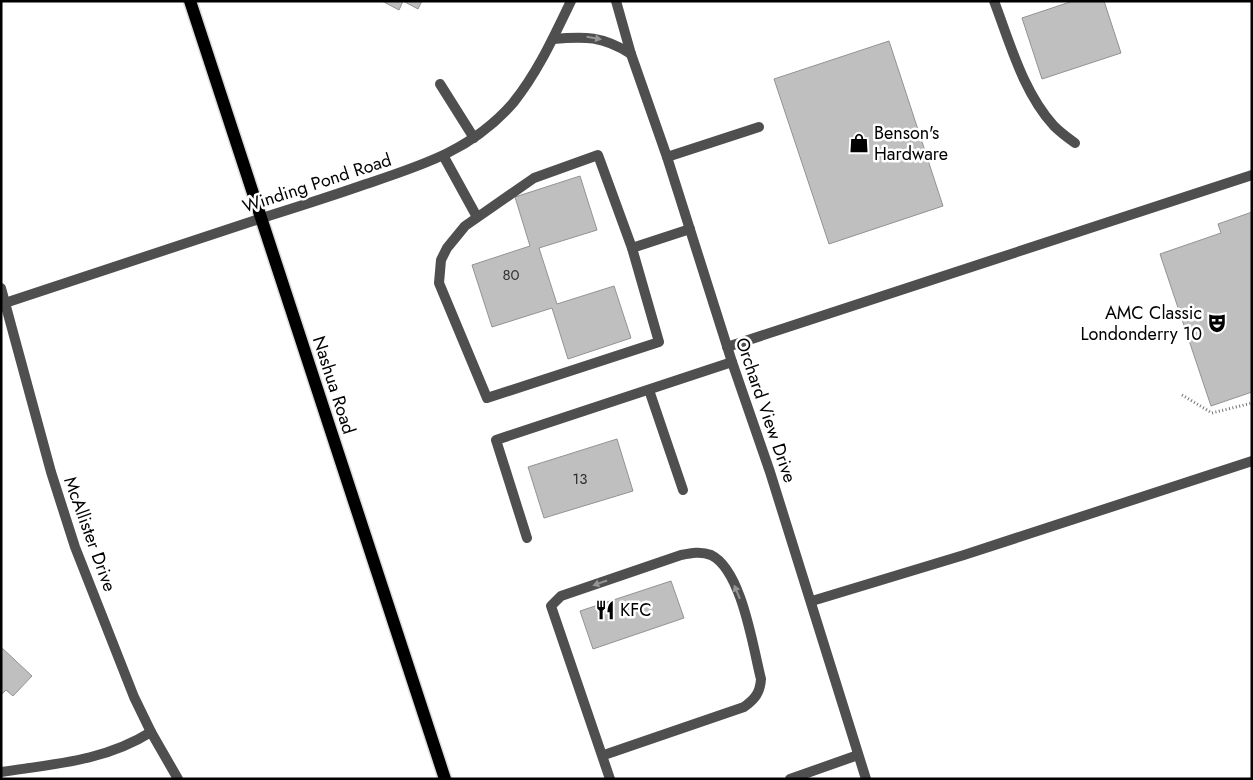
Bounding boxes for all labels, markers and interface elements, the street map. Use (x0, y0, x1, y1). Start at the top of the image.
one-way arrow (586, 35, 602, 43)
place label: Benson's Hardware (874, 120, 948, 167)
shop icon: Benson's Hardware (848, 132, 870, 154)
street label: Winding Pond Road (239, 147, 395, 219)
house number: 80 (502, 264, 520, 286)
place label: AMC Classic Londonderry 10 (1080, 300, 1202, 347)
theatre icon: AMC Classic Londonderry 10 (1206, 312, 1228, 334)
street label: Nashua Road (306, 333, 362, 437)
street label: Orchard View Drive (729, 334, 803, 486)
house number: 13 (573, 468, 587, 490)
street label: McAllister Drive (57, 473, 123, 595)
one-way arrow (592, 580, 607, 587)
one-way arrow (733, 584, 741, 599)
place label: KFC (620, 597, 652, 623)
restaurant icon: KFC (594, 599, 616, 621)

